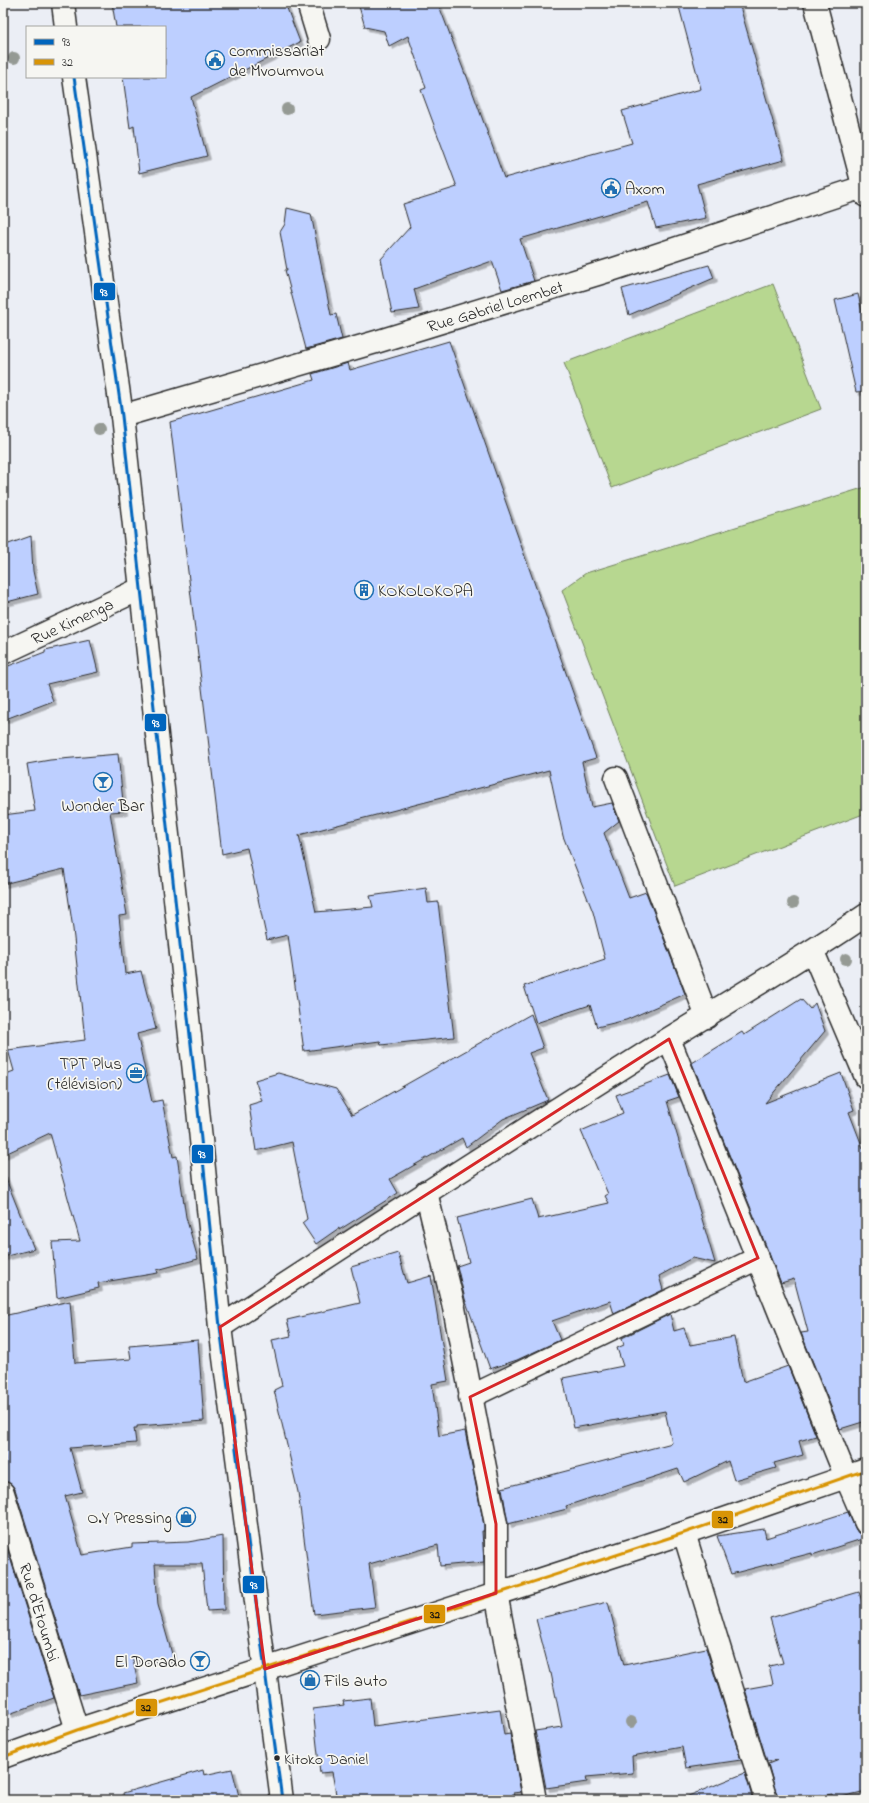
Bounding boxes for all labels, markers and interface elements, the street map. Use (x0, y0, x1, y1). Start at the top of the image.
legend (26, 26, 166, 78)
text: 93 (62, 34, 71, 52)
place label: commissariat de Mvoumvou (229, 39, 325, 84)
public building icon: commissariat de Mvoumvou (204, 49, 226, 71)
text: 32 (62, 54, 73, 72)
public building icon: Axom (600, 177, 622, 199)
place label: Axom (625, 177, 665, 202)
street label: Rue Gabriel Loembet (424, 275, 567, 340)
line badge: 93 (93, 282, 116, 301)
text: 93 (99, 285, 108, 301)
building icon: KOKOLOKOPA (353, 579, 375, 601)
place label: KOKOLOKOPA (378, 579, 473, 604)
street label: Rue Kimenga (27, 592, 119, 654)
line badge: 93 (144, 713, 167, 732)
text: 93 (151, 716, 160, 732)
bar icon: Wonder Bar (92, 771, 114, 793)
place label: Wonder Bar (62, 794, 145, 819)
place label: TPT Plus (télévision) (48, 1052, 122, 1097)
office icon: TPT Plus (télévision) (125, 1062, 147, 1084)
line badge: 93 (191, 1144, 214, 1164)
text: 93 (197, 1147, 206, 1163)
place label: O.Y Pressing (87, 1506, 172, 1533)
shop icon: O.Y Pressing (175, 1506, 197, 1528)
line badge: 32 (711, 1510, 734, 1529)
text: 32 (717, 1512, 729, 1528)
street label: Rue d'Etoumbi (12, 1560, 65, 1665)
line badge: 93 (242, 1575, 265, 1594)
text: 93 (249, 1578, 258, 1594)
line badge: 32 (423, 1604, 446, 1624)
text: 32 (429, 1607, 441, 1623)
place label: El Dorado (114, 1650, 186, 1675)
bar icon: El Dorado (189, 1650, 211, 1672)
shop icon: Fils auto (299, 1669, 321, 1691)
place label: Fils auto (323, 1669, 387, 1694)
line badge: 32 (135, 1698, 158, 1717)
text: 32 (140, 1700, 152, 1716)
place label: Kitoko Daniel (284, 1748, 369, 1772)
marker: Kitoko Daniel (272, 1753, 282, 1763)

